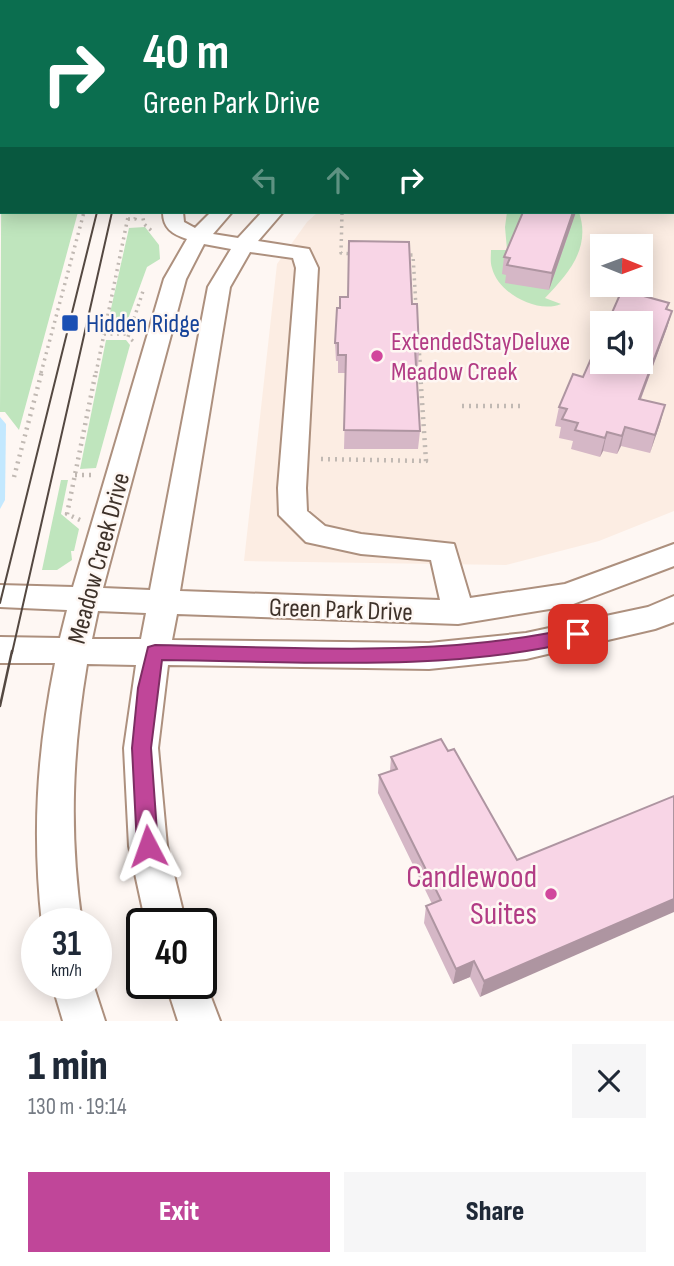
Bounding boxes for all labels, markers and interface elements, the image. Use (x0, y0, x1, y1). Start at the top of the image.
text: 40 m (143, 24, 229, 83)
icon: right (28, 28, 119, 119)
text: Green Park Drive (143, 84, 320, 123)
icon: left (246, 161, 284, 199)
icon: ahead (319, 161, 357, 199)
icon: right (392, 161, 430, 199)
north arrow (590, 234, 653, 298)
map controls (590, 234, 653, 374)
place label: Hidden Ridge (86, 309, 200, 340)
button: sound (590, 311, 653, 374)
marker: Hidden Ridge (60, 313, 80, 333)
place label: ExtendedStayDeluxe Meadow Creek (391, 327, 570, 388)
marker: ExtendedStayDeluxe Meadow Creek (369, 348, 385, 364)
street label: Meadow Creek Drive (62, 469, 137, 647)
street label: Green Park Drive (269, 592, 413, 628)
pin (548, 604, 608, 664)
icon: arrive (559, 615, 597, 653)
position arrow (111, 809, 185, 883)
place label: Candlewood Suites (406, 858, 537, 934)
marker: Candlewood Suites (543, 886, 559, 902)
speed limit sign: 40 (126, 908, 217, 999)
text: 31 (52, 923, 81, 966)
text: km/h (51, 960, 82, 981)
text: 1 min (28, 1041, 108, 1092)
button: close (572, 1044, 646, 1118)
text: 130 m · 19:14 (28, 1093, 127, 1121)
button: Exit (28, 1172, 330, 1252)
button: Share (344, 1172, 646, 1252)

